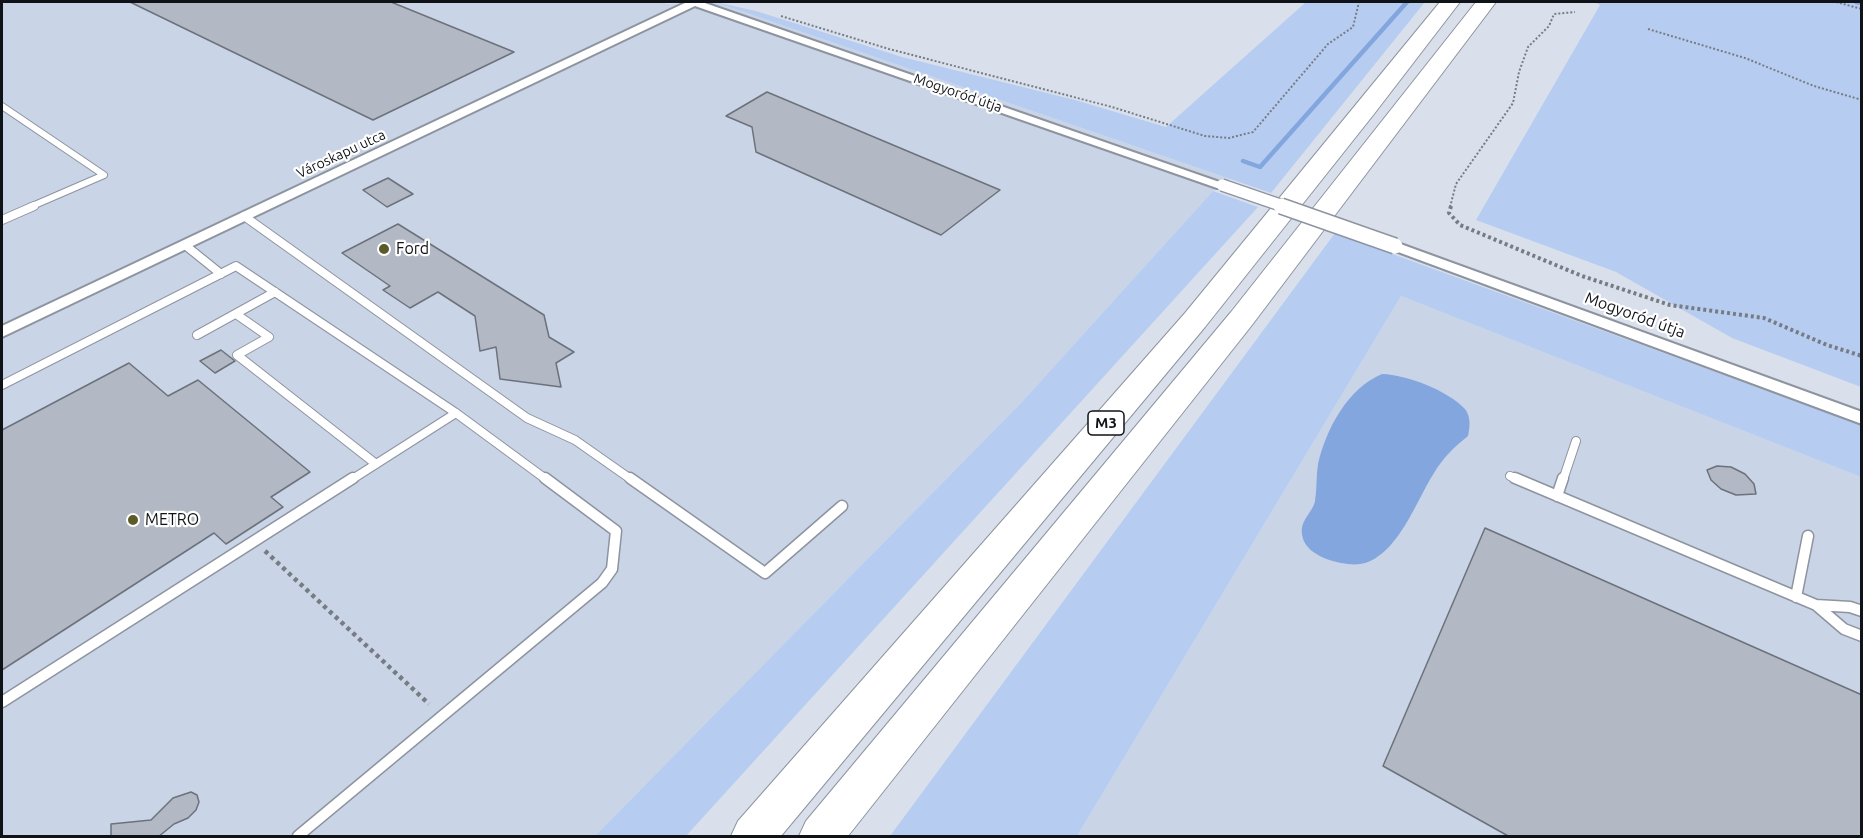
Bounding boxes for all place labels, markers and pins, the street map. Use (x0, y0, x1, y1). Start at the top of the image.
place label: Ford (396, 239, 429, 259)
marker: Ford (377, 242, 391, 256)
place label: METRO (145, 510, 199, 530)
marker: METRO (126, 513, 140, 527)

